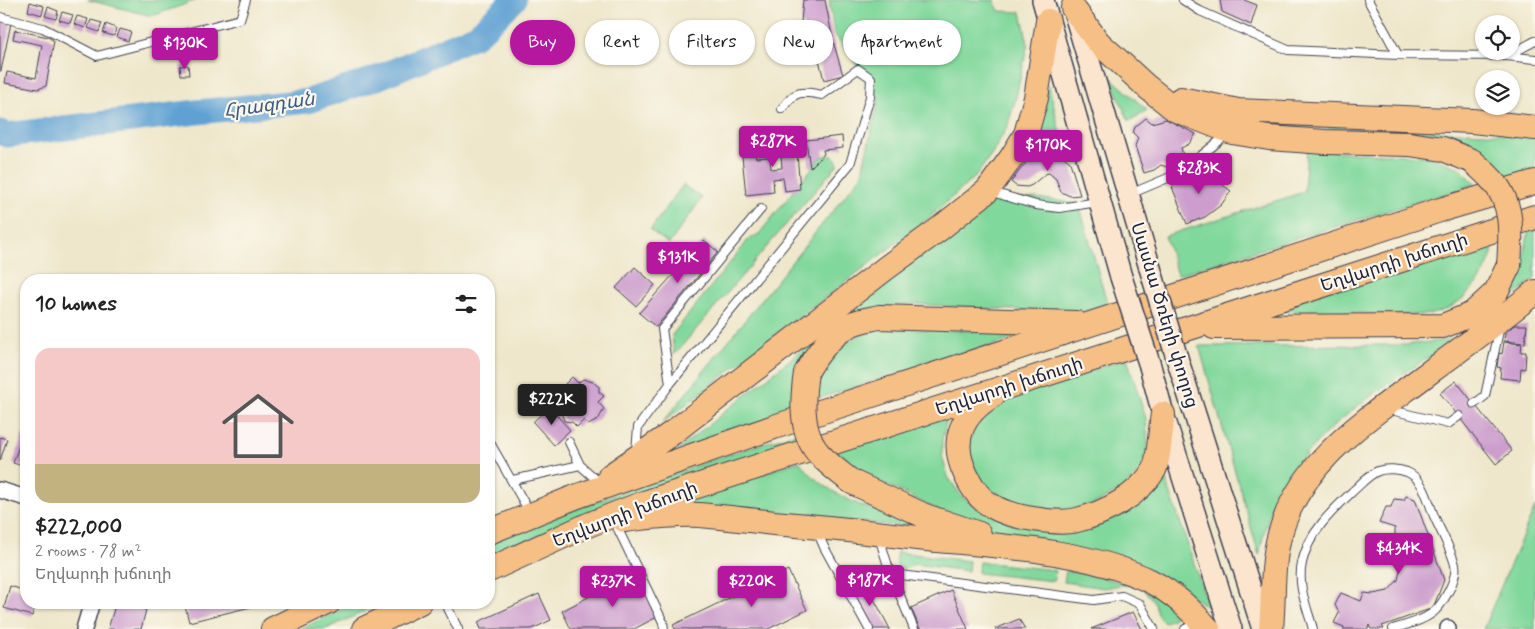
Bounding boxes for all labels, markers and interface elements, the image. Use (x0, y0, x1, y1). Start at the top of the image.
map controls (1475, 15, 1520, 115)
button: locate (1475, 15, 1520, 60)
chip: Buy (510, 20, 575, 65)
chip: Rent (585, 20, 659, 65)
chip: Filters (669, 20, 755, 65)
chip: New (765, 20, 833, 65)
chip: Apartment (843, 20, 961, 65)
pin: $130K (150, 28, 220, 70)
text: $130K (163, 33, 207, 54)
button: layers (1475, 70, 1520, 115)
water label: Հրազդան (222, 87, 318, 124)
pin: $287K (738, 126, 808, 168)
pin: $170K (1013, 130, 1083, 172)
text: $287K (750, 131, 796, 152)
text: $170K (1025, 135, 1071, 156)
pin: $283K (1164, 152, 1234, 195)
text: $283K (1177, 158, 1221, 179)
street label: Սասնա Ծռերի փողոց (1124, 220, 1204, 411)
street label: Եղվարդի խճուղի (1317, 228, 1471, 298)
pin: $131K (643, 242, 713, 284)
text: $131K (658, 247, 698, 268)
text: 10 homes (35, 290, 117, 318)
icon: filters (452, 290, 480, 318)
street label: Եղվարդի խճուղի (932, 352, 1086, 422)
icon: home (213, 381, 303, 471)
pin: $222K (517, 384, 587, 426)
text: $222K (529, 389, 575, 410)
street label: Եղվարդի խճուղի (549, 476, 701, 554)
text: $222,000 (35, 513, 122, 541)
pin: $434K (1364, 532, 1434, 575)
text: $434K (1376, 538, 1422, 559)
text: 2 rooms · 78 m² (35, 541, 142, 562)
text: Եղվարդի խճուղի (35, 564, 172, 585)
pin: $187K (835, 564, 905, 607)
pin: $237K (578, 566, 648, 608)
pin: $220K (717, 566, 787, 608)
text: $187K (847, 570, 893, 591)
text: $237K (591, 571, 635, 592)
text: $220K (729, 571, 775, 592)

